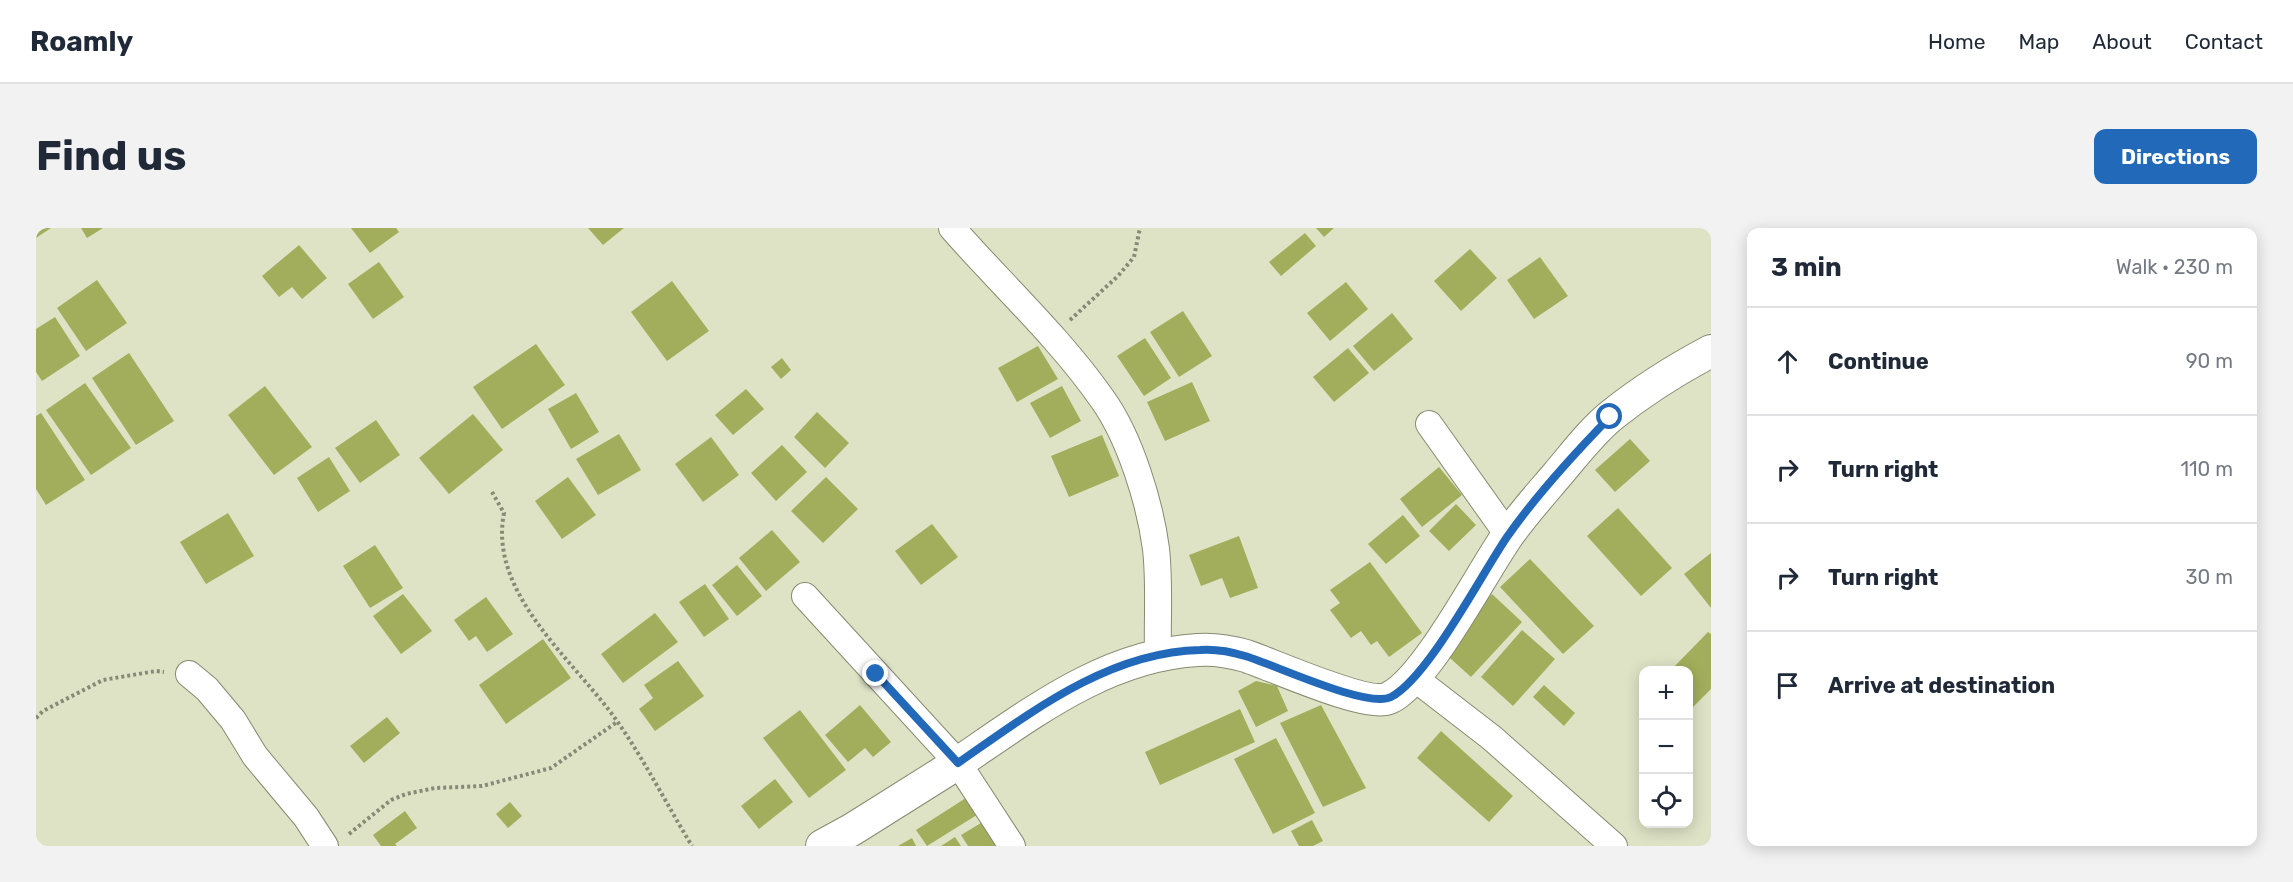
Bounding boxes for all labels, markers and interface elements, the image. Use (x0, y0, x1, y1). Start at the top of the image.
text: Roamly (30, 25, 133, 58)
text: Home (1928, 29, 1985, 54)
text: Map (2018, 29, 2059, 54)
text: About (2092, 29, 2152, 54)
text: Contact (2185, 29, 2263, 54)
button: Directions (2094, 129, 2257, 184)
text: Find us (36, 131, 187, 181)
text: 3 min (1771, 252, 1842, 283)
text: Walk · 230 m (2116, 255, 2233, 279)
icon: ahead (1771, 345, 1804, 378)
text: Continue (1828, 348, 1929, 375)
text: 90 m (2186, 349, 2233, 373)
route start (1596, 403, 1622, 429)
icon: right (1771, 453, 1804, 486)
text: Turn right (1828, 456, 1938, 483)
text: 110 m (2181, 457, 2233, 481)
icon: right (1771, 561, 1804, 594)
text: Turn right (1828, 564, 1938, 591)
text: 30 m (2186, 565, 2233, 589)
route end (862, 660, 888, 686)
map controls (1639, 666, 1693, 828)
button: + (1639, 666, 1693, 720)
icon: arrive (1771, 669, 1804, 702)
text: Arrive at destination (1828, 672, 2055, 699)
button: − (1639, 720, 1693, 774)
button: locate (1639, 774, 1693, 828)

